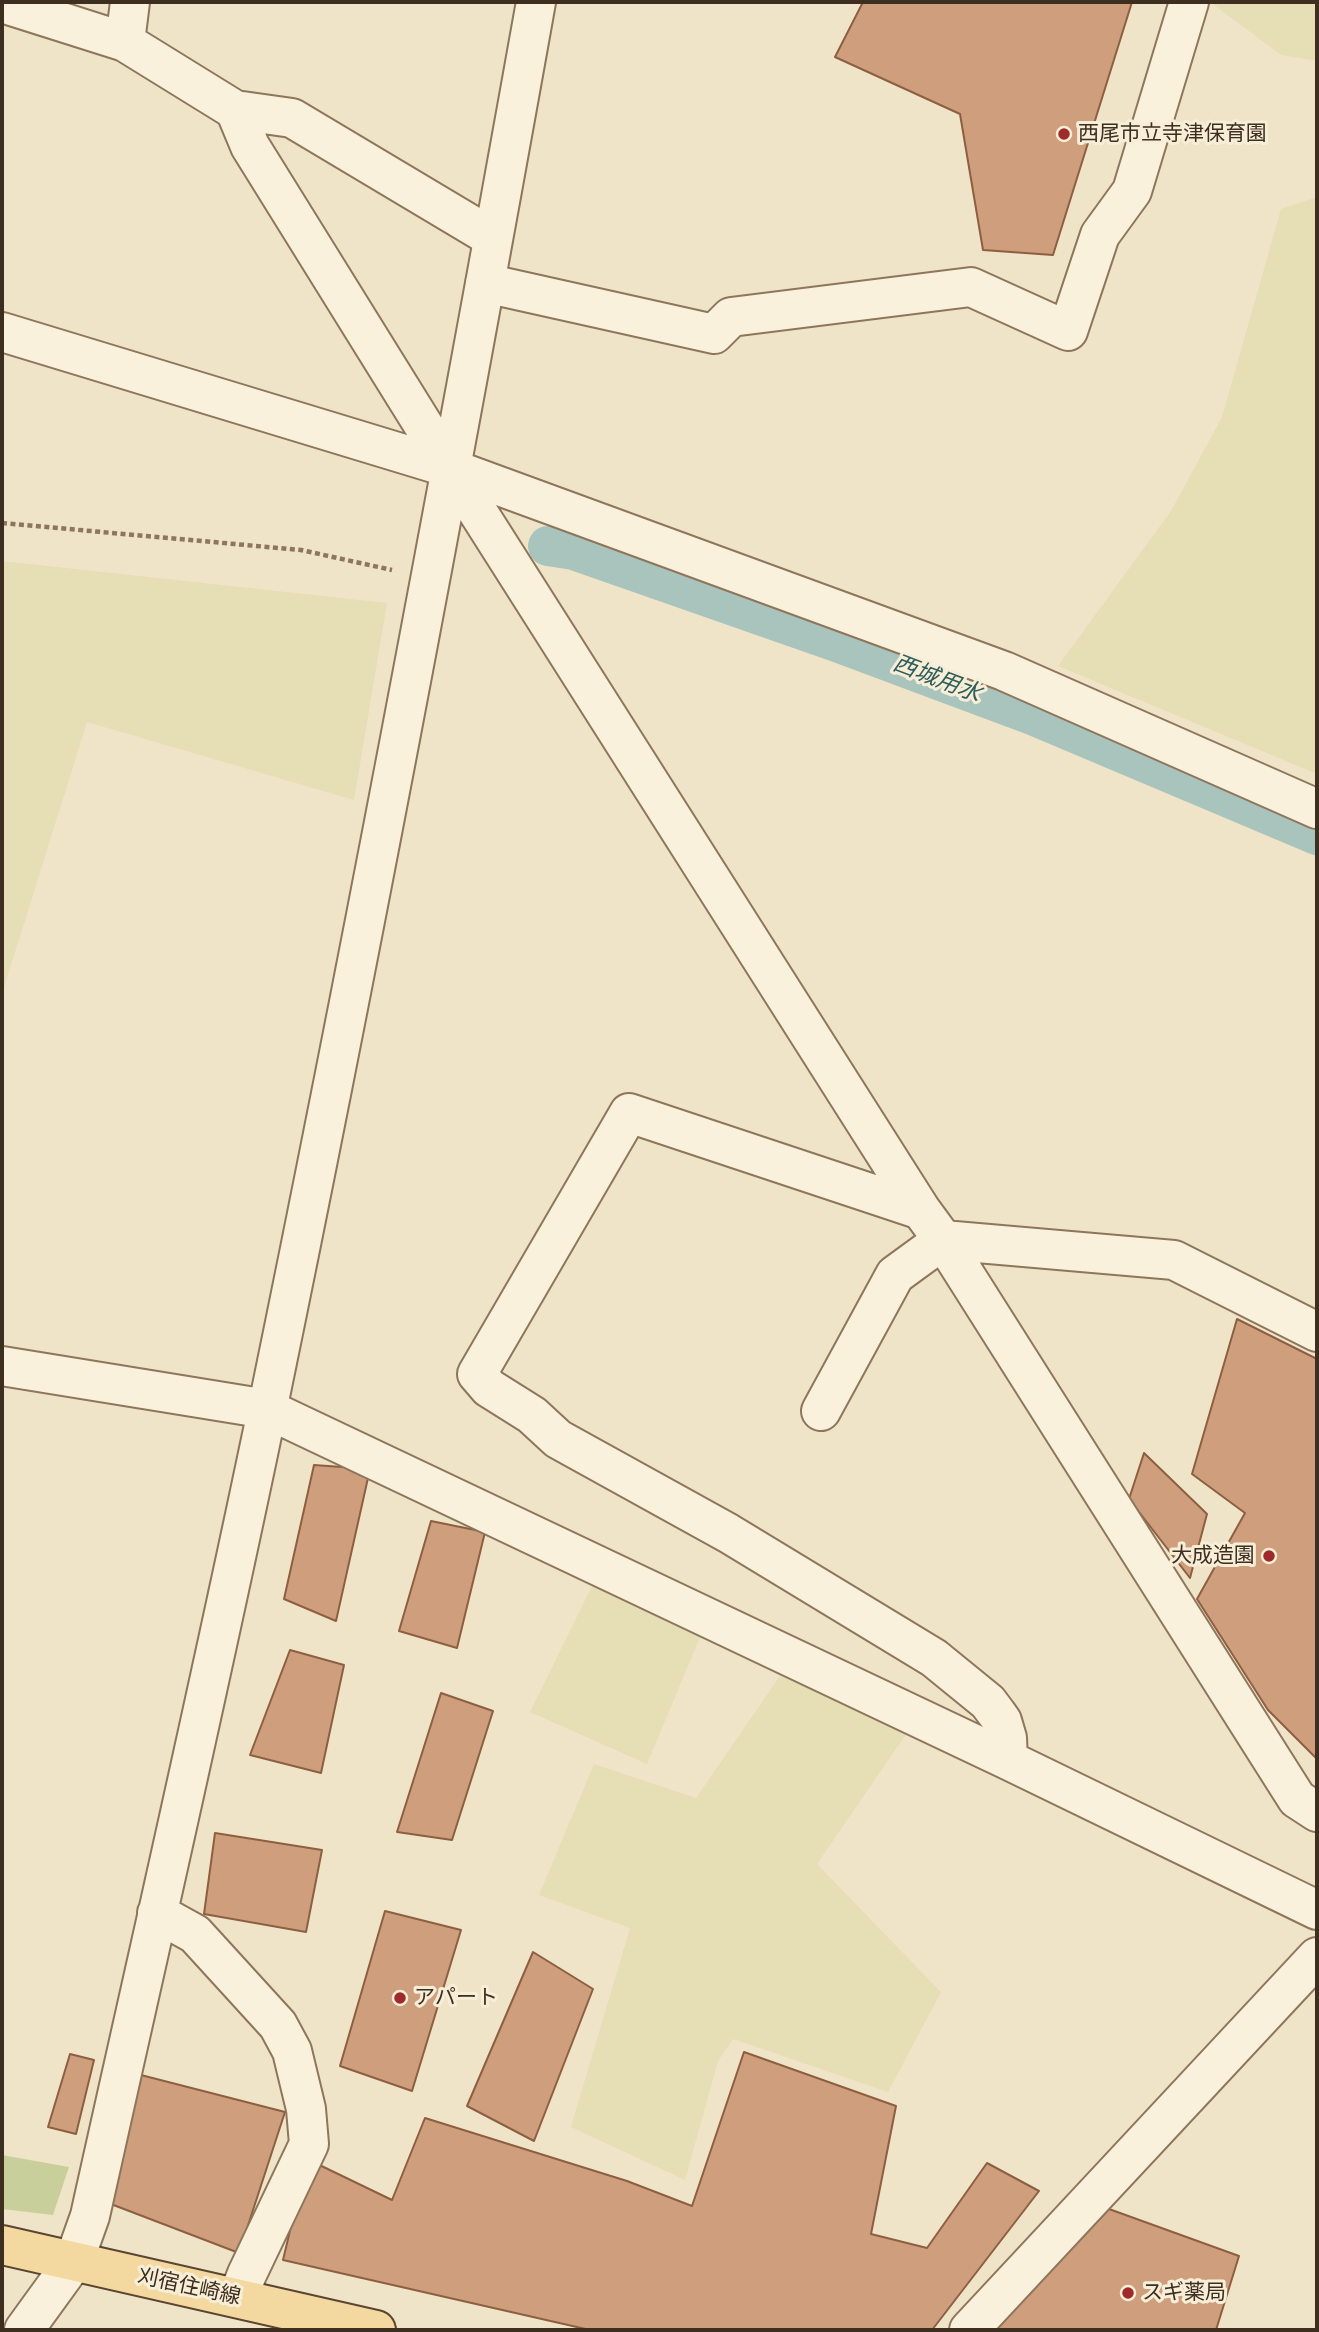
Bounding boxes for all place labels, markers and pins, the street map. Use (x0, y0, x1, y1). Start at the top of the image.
place label: 西尾市立寺津保育園 (1078, 121, 1267, 147)
marker: 西尾市立寺津保育園 (1056, 126, 1072, 142)
place label: 大成造園 (1171, 1543, 1255, 1569)
marker: 大成造園 (1261, 1548, 1277, 1564)
place label: アパート (414, 1985, 498, 2011)
marker: アパート (392, 1990, 408, 2006)
place label: スギ薬局 (1142, 2280, 1226, 2306)
marker: スギ薬局 (1120, 2285, 1136, 2301)

